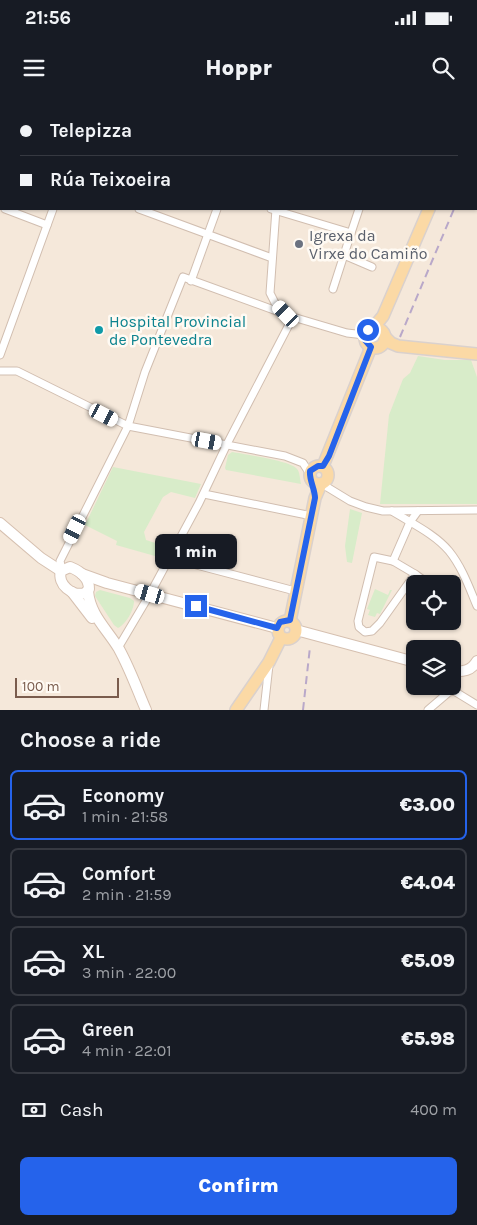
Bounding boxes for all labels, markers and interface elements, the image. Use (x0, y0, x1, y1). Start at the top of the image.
text: 21:56 (25, 7, 71, 29)
icon: menu (20, 54, 48, 82)
icon: search (429, 54, 457, 82)
text: Hoppr (205, 55, 272, 81)
text: Telepizza (50, 120, 132, 142)
text: Rúa Teixoeira (50, 169, 171, 191)
place label: Igrexa da Virxe do Camiño (309, 226, 428, 263)
marker: Igrexa da Virxe do Camiño (293, 238, 305, 250)
car (270, 298, 301, 330)
place label: Hospital Provincial de Pontevedra (109, 312, 246, 349)
route start (357, 319, 379, 341)
marker: Hospital Provincial de Pontevedra (93, 324, 105, 336)
car (87, 402, 120, 428)
car (190, 431, 223, 451)
car (61, 512, 88, 546)
callout: 1 min (155, 534, 237, 568)
text: 1 min (175, 542, 217, 561)
map controls (406, 575, 461, 695)
button: locate (406, 575, 461, 630)
car (133, 583, 166, 605)
route end (185, 595, 207, 617)
button: layers (406, 640, 461, 695)
scale bar (15, 675, 119, 698)
text: 100 m (22, 678, 60, 695)
text: Choose a ride (20, 727, 161, 753)
icon: car (22, 783, 67, 828)
text: Economy (82, 785, 164, 807)
text: €3.00 (400, 794, 455, 816)
text: 1 min · 21:58 (82, 807, 168, 826)
icon: car (22, 861, 67, 906)
text: Comfort (82, 863, 156, 885)
text: €4.04 (401, 872, 455, 894)
text: 2 min · 21:59 (82, 885, 171, 904)
icon: car (22, 939, 67, 984)
text: XL (82, 941, 104, 963)
text: €5.09 (401, 950, 455, 972)
text: 3 min · 22:00 (82, 963, 176, 982)
icon: car (22, 1017, 67, 1062)
text: Green (82, 1019, 134, 1041)
text: €5.98 (401, 1028, 455, 1050)
text: 4 min · 22:01 (82, 1041, 172, 1060)
icon: cash (20, 1096, 48, 1124)
text: Cash (60, 1099, 104, 1121)
text: 400 m (410, 1100, 457, 1119)
button: Confirm (20, 1157, 457, 1215)

